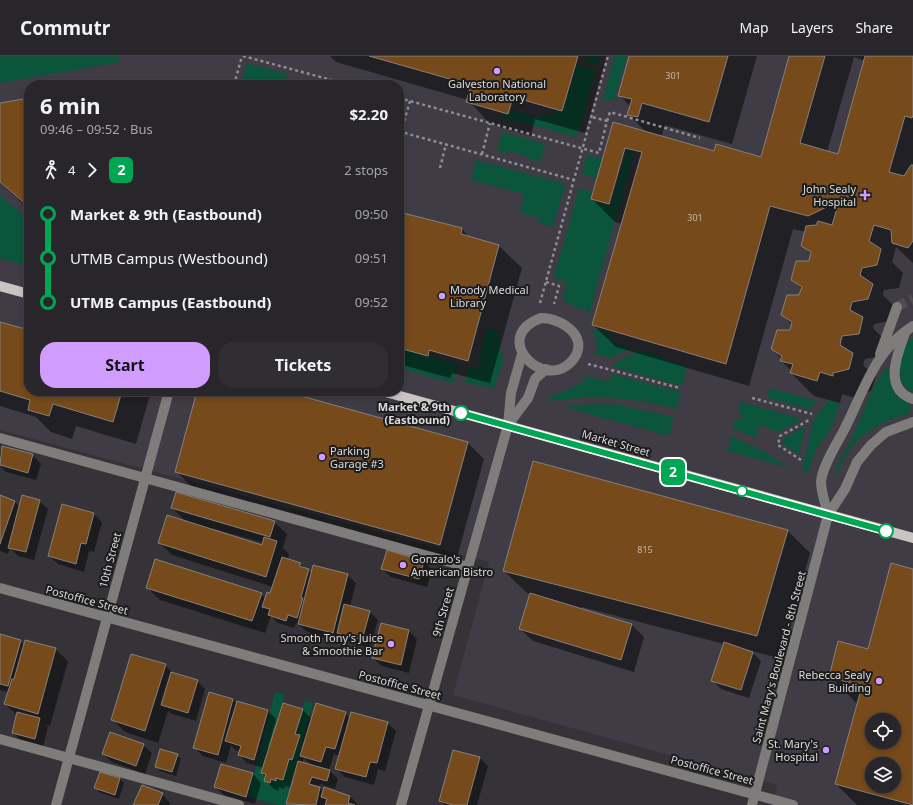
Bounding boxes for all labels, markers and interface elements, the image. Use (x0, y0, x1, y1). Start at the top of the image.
text: Commutr (20, 15, 110, 41)
text: Map (740, 18, 769, 37)
text: Layers (791, 18, 833, 37)
text: Share (855, 18, 893, 37)
marker: Galveston National Laboratory (492, 66, 502, 76)
house number: 301 (665, 69, 681, 82)
place label: Galveston National Laboratory (448, 76, 546, 104)
text: 6 min (40, 90, 101, 120)
text: $2.20 (349, 104, 388, 124)
text: 09:46 – 09:52 · Bus (40, 120, 153, 138)
icon: walk (40, 159, 62, 181)
icon: forward (81, 159, 103, 181)
text: 2 (117, 160, 125, 179)
text: 4 (68, 161, 75, 179)
text: 2 stops (344, 161, 388, 179)
place label: John Sealy Hospital (802, 181, 856, 209)
marker: John Sealy Hospital (859, 189, 871, 201)
text: Market & 9th (Eastbound) (70, 204, 262, 224)
text: 09:50 (355, 205, 388, 223)
house number: 301 (687, 211, 703, 224)
text: UTMB Campus (Westbound) (70, 248, 268, 268)
text: 09:51 (355, 249, 388, 267)
place label: Moody Medical Library (450, 282, 529, 310)
marker: Moody Medical Library (437, 291, 447, 301)
text: UTMB Campus (Eastbound) (70, 292, 271, 312)
text: 09:52 (355, 293, 388, 311)
button: Start (40, 342, 210, 388)
button: Tickets (218, 342, 388, 388)
place label: Market & 9th (Eastbound) (378, 399, 450, 427)
marker: Market & 9th (Eastbound) (453, 405, 469, 421)
street label: Market Street (580, 426, 652, 459)
place label: Parking Garage #3 (330, 443, 384, 471)
marker: Parking Garage #3 (317, 452, 327, 462)
line badge: 2 (660, 459, 686, 485)
text: 2 (669, 462, 677, 481)
unlabelled marker (736, 485, 748, 497)
unlabelled marker (878, 523, 894, 539)
street label: 10th Street (95, 530, 124, 589)
house number: 815 (637, 543, 653, 556)
place label: Gonzalo's American Bistro (411, 551, 494, 579)
marker: Gonzalo's American Bistro (398, 560, 408, 570)
street label: Saint Mary's Boulevard - 8th Street (748, 569, 809, 745)
street label: Postoffice Street (44, 581, 130, 618)
street label: 9th Street (428, 585, 457, 638)
place label: Smooth Tony's Juice & Smoothie Bar (280, 630, 383, 658)
marker: Smooth Tony's Juice & Smoothie Bar (386, 639, 396, 649)
street label: Postoffice Street (357, 666, 443, 703)
place label: Rebecca Sealy Building (799, 667, 871, 695)
marker: Rebecca Sealy Building (874, 676, 884, 686)
map controls (865, 713, 901, 793)
button: locate (865, 713, 901, 749)
place label: St. Mary's Hospital (768, 736, 818, 764)
marker: St. Mary's Hospital (821, 745, 831, 755)
street label: Postoffice Street (669, 751, 755, 788)
button: layers (865, 757, 901, 793)

